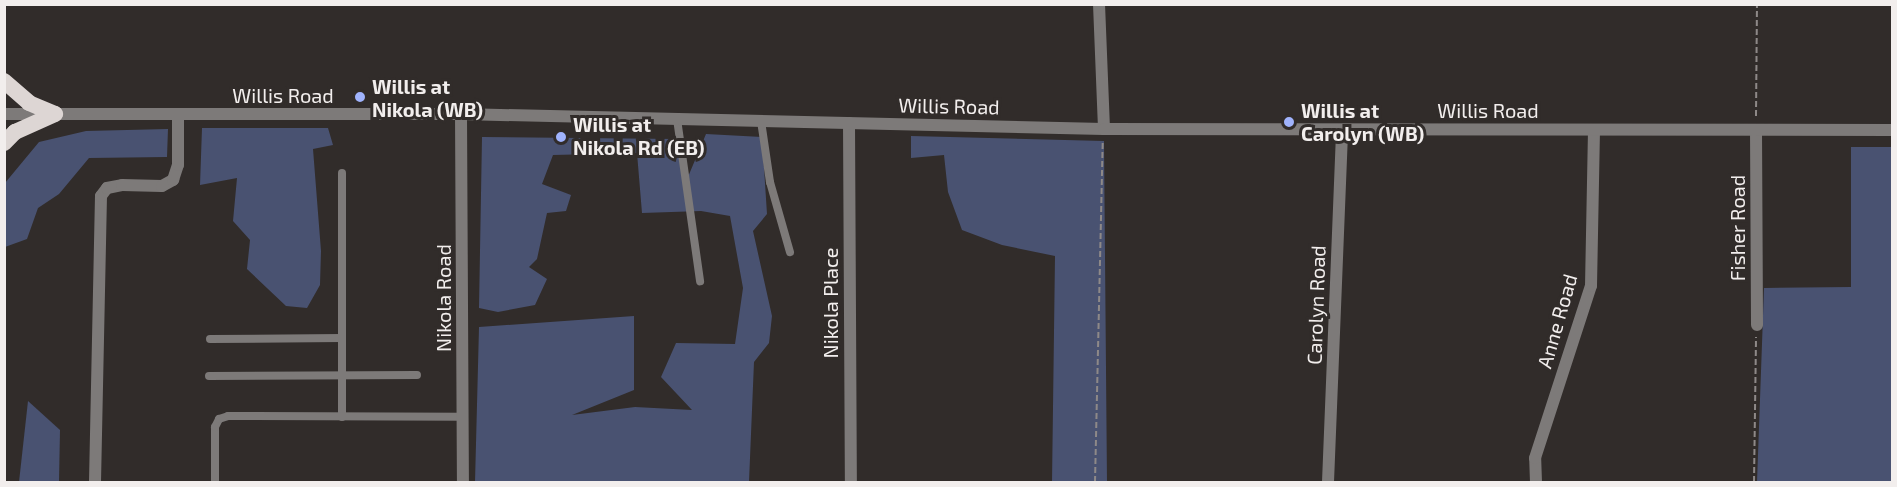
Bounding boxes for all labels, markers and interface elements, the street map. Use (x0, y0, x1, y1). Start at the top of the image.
place label: Willis at Nikola (WB) (372, 74, 483, 121)
street label: Willis Road (232, 83, 334, 107)
marker: Willis at Nikola (WB) (353, 90, 367, 104)
street label: Willis Road (898, 93, 1000, 119)
place label: Willis at Carolyn (WB) (1301, 98, 1424, 145)
street label: Willis Road (1437, 98, 1539, 122)
place label: Willis at Nikola Rd (EB) (573, 113, 705, 160)
marker: Willis at Carolyn (WB) (1282, 115, 1296, 129)
marker: Willis at Nikola Rd (EB) (554, 130, 568, 144)
street label: Fisher Road (1725, 175, 1749, 281)
street label: Nikola Road (431, 244, 455, 352)
street label: Carolyn Road (1302, 245, 1330, 365)
street label: Nikola Place (818, 248, 842, 358)
street label: Anne Road (1532, 271, 1582, 371)

